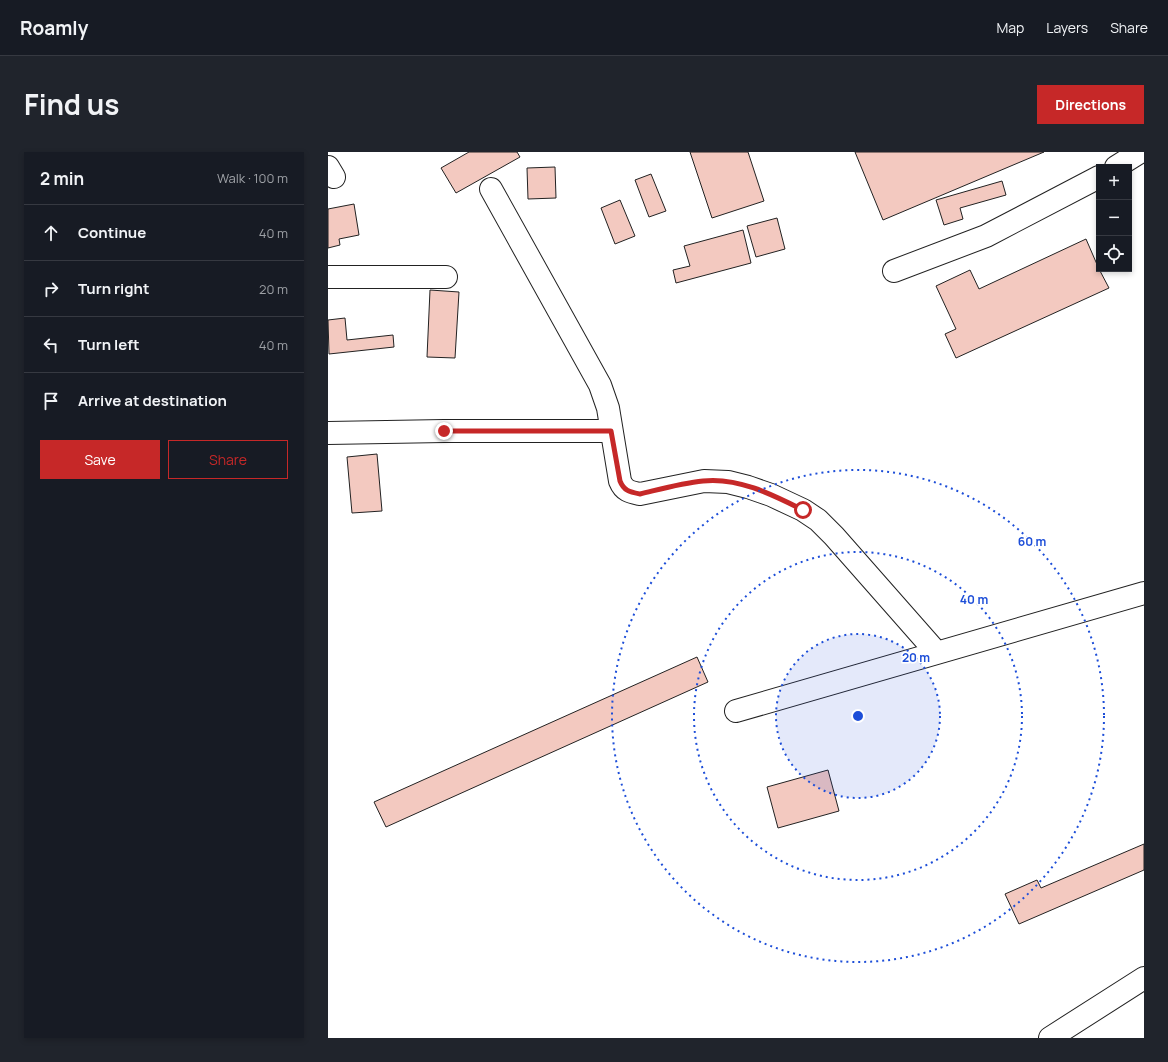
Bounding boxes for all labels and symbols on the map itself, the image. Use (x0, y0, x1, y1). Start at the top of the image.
route end (435, 422, 453, 440)
route start (794, 501, 812, 519)
text: 60 m (1018, 533, 1046, 550)
text: 40 m (960, 591, 988, 608)
text: 20 m (902, 649, 930, 666)
centre of rings (851, 709, 865, 723)

